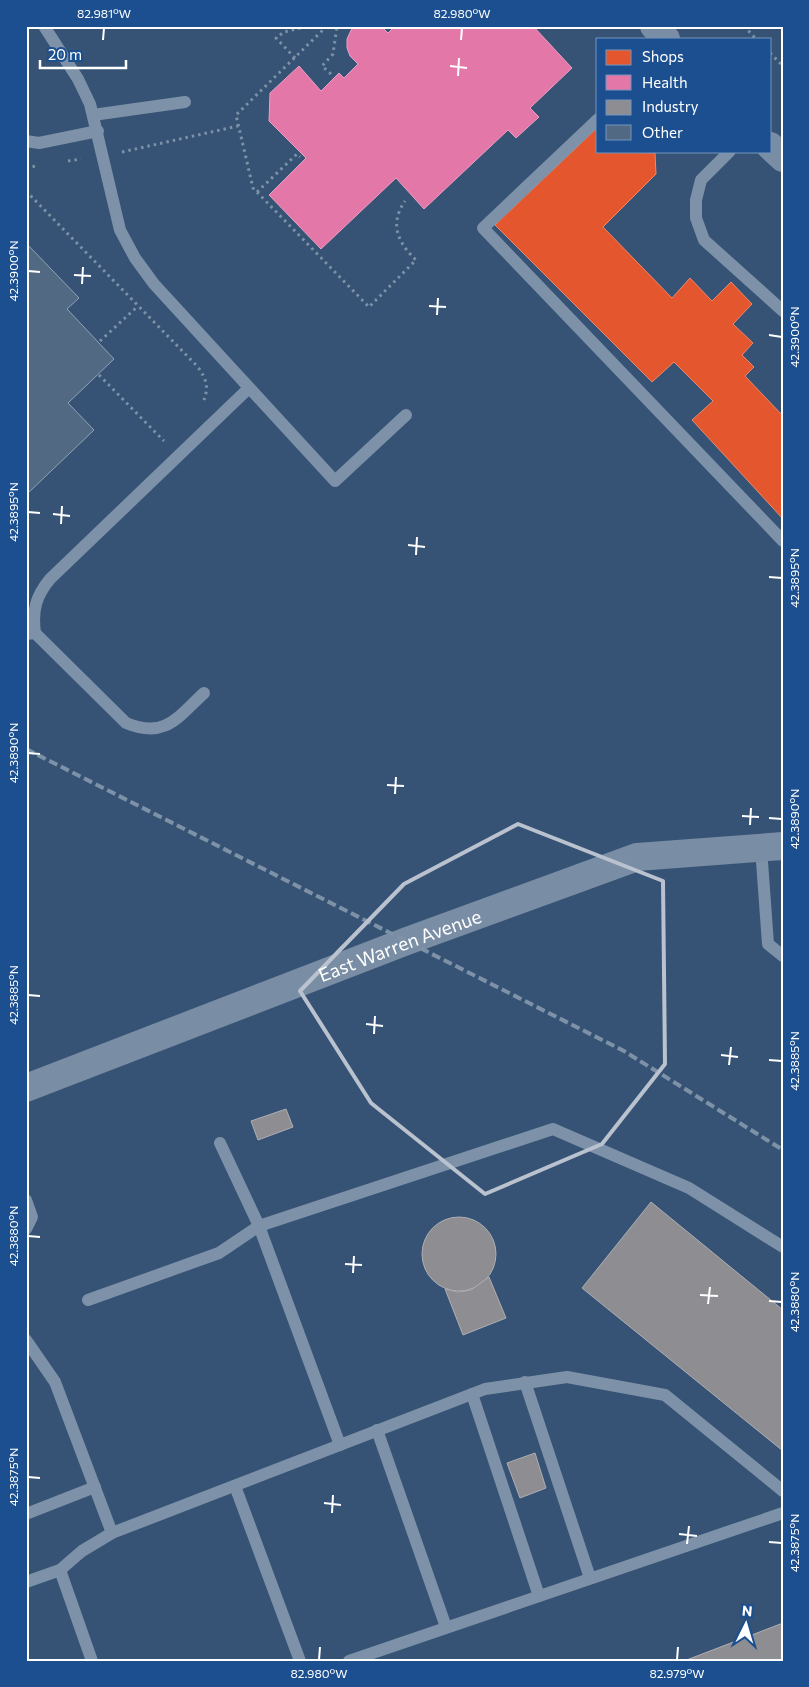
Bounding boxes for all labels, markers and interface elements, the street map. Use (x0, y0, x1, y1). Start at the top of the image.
text: 82.981°W (77, 6, 131, 20)
text: 82.980°W (434, 6, 490, 20)
scale bar (40, 38, 126, 70)
legend (596, 38, 772, 152)
text: 20 m (48, 45, 82, 63)
text: Shops (642, 47, 684, 65)
text: Health (642, 73, 688, 91)
text: Industry (642, 97, 699, 115)
text: Other (642, 123, 683, 141)
text: 42.3900°N (6, 241, 20, 301)
text: 42.3900°N (787, 307, 801, 367)
text: 42.3895°N (6, 482, 20, 542)
text: 42.3895°N (787, 548, 801, 608)
text: 42.3890°N (6, 723, 20, 783)
text: 42.3890°N (787, 789, 801, 849)
street label: East Warren Avenue (315, 904, 484, 986)
text: 42.3885°N (6, 965, 20, 1025)
text: 42.3885°N (787, 1031, 801, 1091)
text: 42.3880°N (6, 1206, 20, 1266)
text: 42.3880°N (787, 1272, 801, 1332)
text: 42.3875°N (6, 1448, 20, 1506)
text: 42.3875°N (787, 1514, 801, 1572)
north arrow (722, 1600, 772, 1650)
text: N (741, 1602, 753, 1619)
text: 82.980°W (291, 1666, 347, 1680)
text: 82.979°W (649, 1666, 705, 1680)

